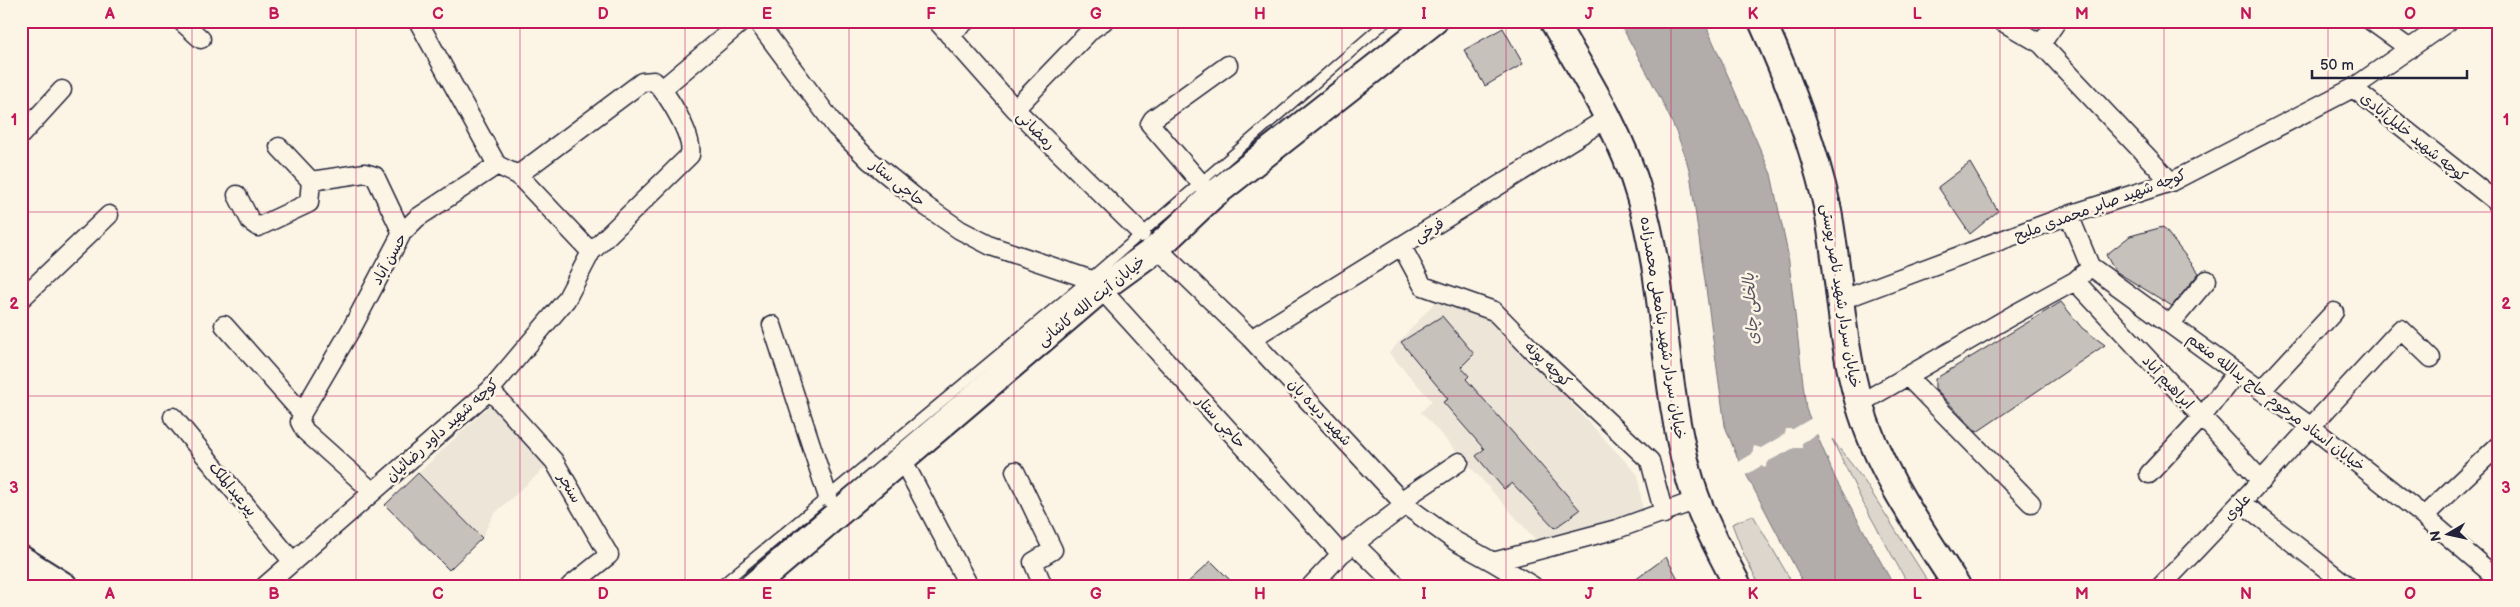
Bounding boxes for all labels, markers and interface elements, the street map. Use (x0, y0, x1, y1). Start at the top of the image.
text: A (104, 5, 115, 24)
text: B (268, 5, 280, 24)
text: C (432, 5, 444, 24)
text: D (597, 5, 609, 24)
text: E (762, 5, 772, 24)
text: F (926, 5, 936, 24)
text: G (1090, 5, 1102, 24)
text: H (1254, 5, 1266, 24)
text: I (1421, 5, 1427, 24)
text: J (1585, 5, 1594, 24)
text: K (1748, 5, 1759, 24)
text: L (1912, 5, 1922, 24)
text: M (2075, 5, 2089, 24)
text: N (2240, 5, 2252, 24)
text: O (2404, 5, 2416, 24)
scale bar (2312, 48, 2468, 80)
text: 50 m (2320, 56, 2354, 75)
street label: کوچه شهید خلیل‌آبادی (2356, 88, 2471, 186)
street label: رمضانی (1012, 107, 1059, 154)
text: 1 (11, 111, 17, 130)
text: 1 (2503, 111, 2509, 130)
street label: حاجی ستار (866, 155, 929, 211)
street label: کوچه شهید صابر محمدی ملیح (2012, 166, 2189, 245)
street label: خیابان سردار شهید ناصر پوستی (1817, 203, 1864, 389)
street label: فرخی (1411, 214, 1448, 247)
street label: خیابان سردار شهید بنامعلی محمدزاده (1635, 215, 1690, 441)
street label: حسن آباد (368, 230, 411, 288)
street label: خیابان آیت الله کاشانی (1033, 252, 1149, 351)
water label: بالخلی چای (1739, 272, 1763, 345)
text: 2 (9, 295, 19, 314)
text: 2 (2501, 295, 2511, 314)
street label: خیابان استاد مرحوم حاج یدالله منعم (2182, 329, 2369, 477)
street label: کوچه پونه (1520, 337, 1575, 392)
street label: ابراهیم آباد (2136, 351, 2197, 415)
street label: کوچه شهید داود رضائیان (382, 375, 503, 486)
street label: شهید دیده بان (1284, 375, 1356, 450)
street label: حاجی ستار (1191, 391, 1249, 453)
street label: پیرعبدالملک (204, 458, 261, 520)
street label: سنجر (552, 468, 586, 507)
text: 3 (9, 479, 19, 498)
text: 3 (2501, 479, 2511, 498)
street label: علوی (2220, 490, 2255, 525)
north arrow (2422, 510, 2472, 560)
text: N (2426, 529, 2445, 542)
text: A (104, 585, 115, 604)
text: B (268, 585, 280, 604)
text: C (432, 585, 444, 604)
text: D (597, 585, 609, 604)
text: E (762, 585, 772, 604)
text: F (926, 585, 936, 604)
text: G (1090, 585, 1102, 604)
text: H (1254, 585, 1266, 604)
text: I (1421, 585, 1427, 604)
text: J (1585, 585, 1594, 604)
text: K (1748, 585, 1759, 604)
text: L (1912, 585, 1922, 604)
text: M (2075, 585, 2089, 604)
text: N (2240, 585, 2252, 604)
text: O (2404, 585, 2416, 604)

